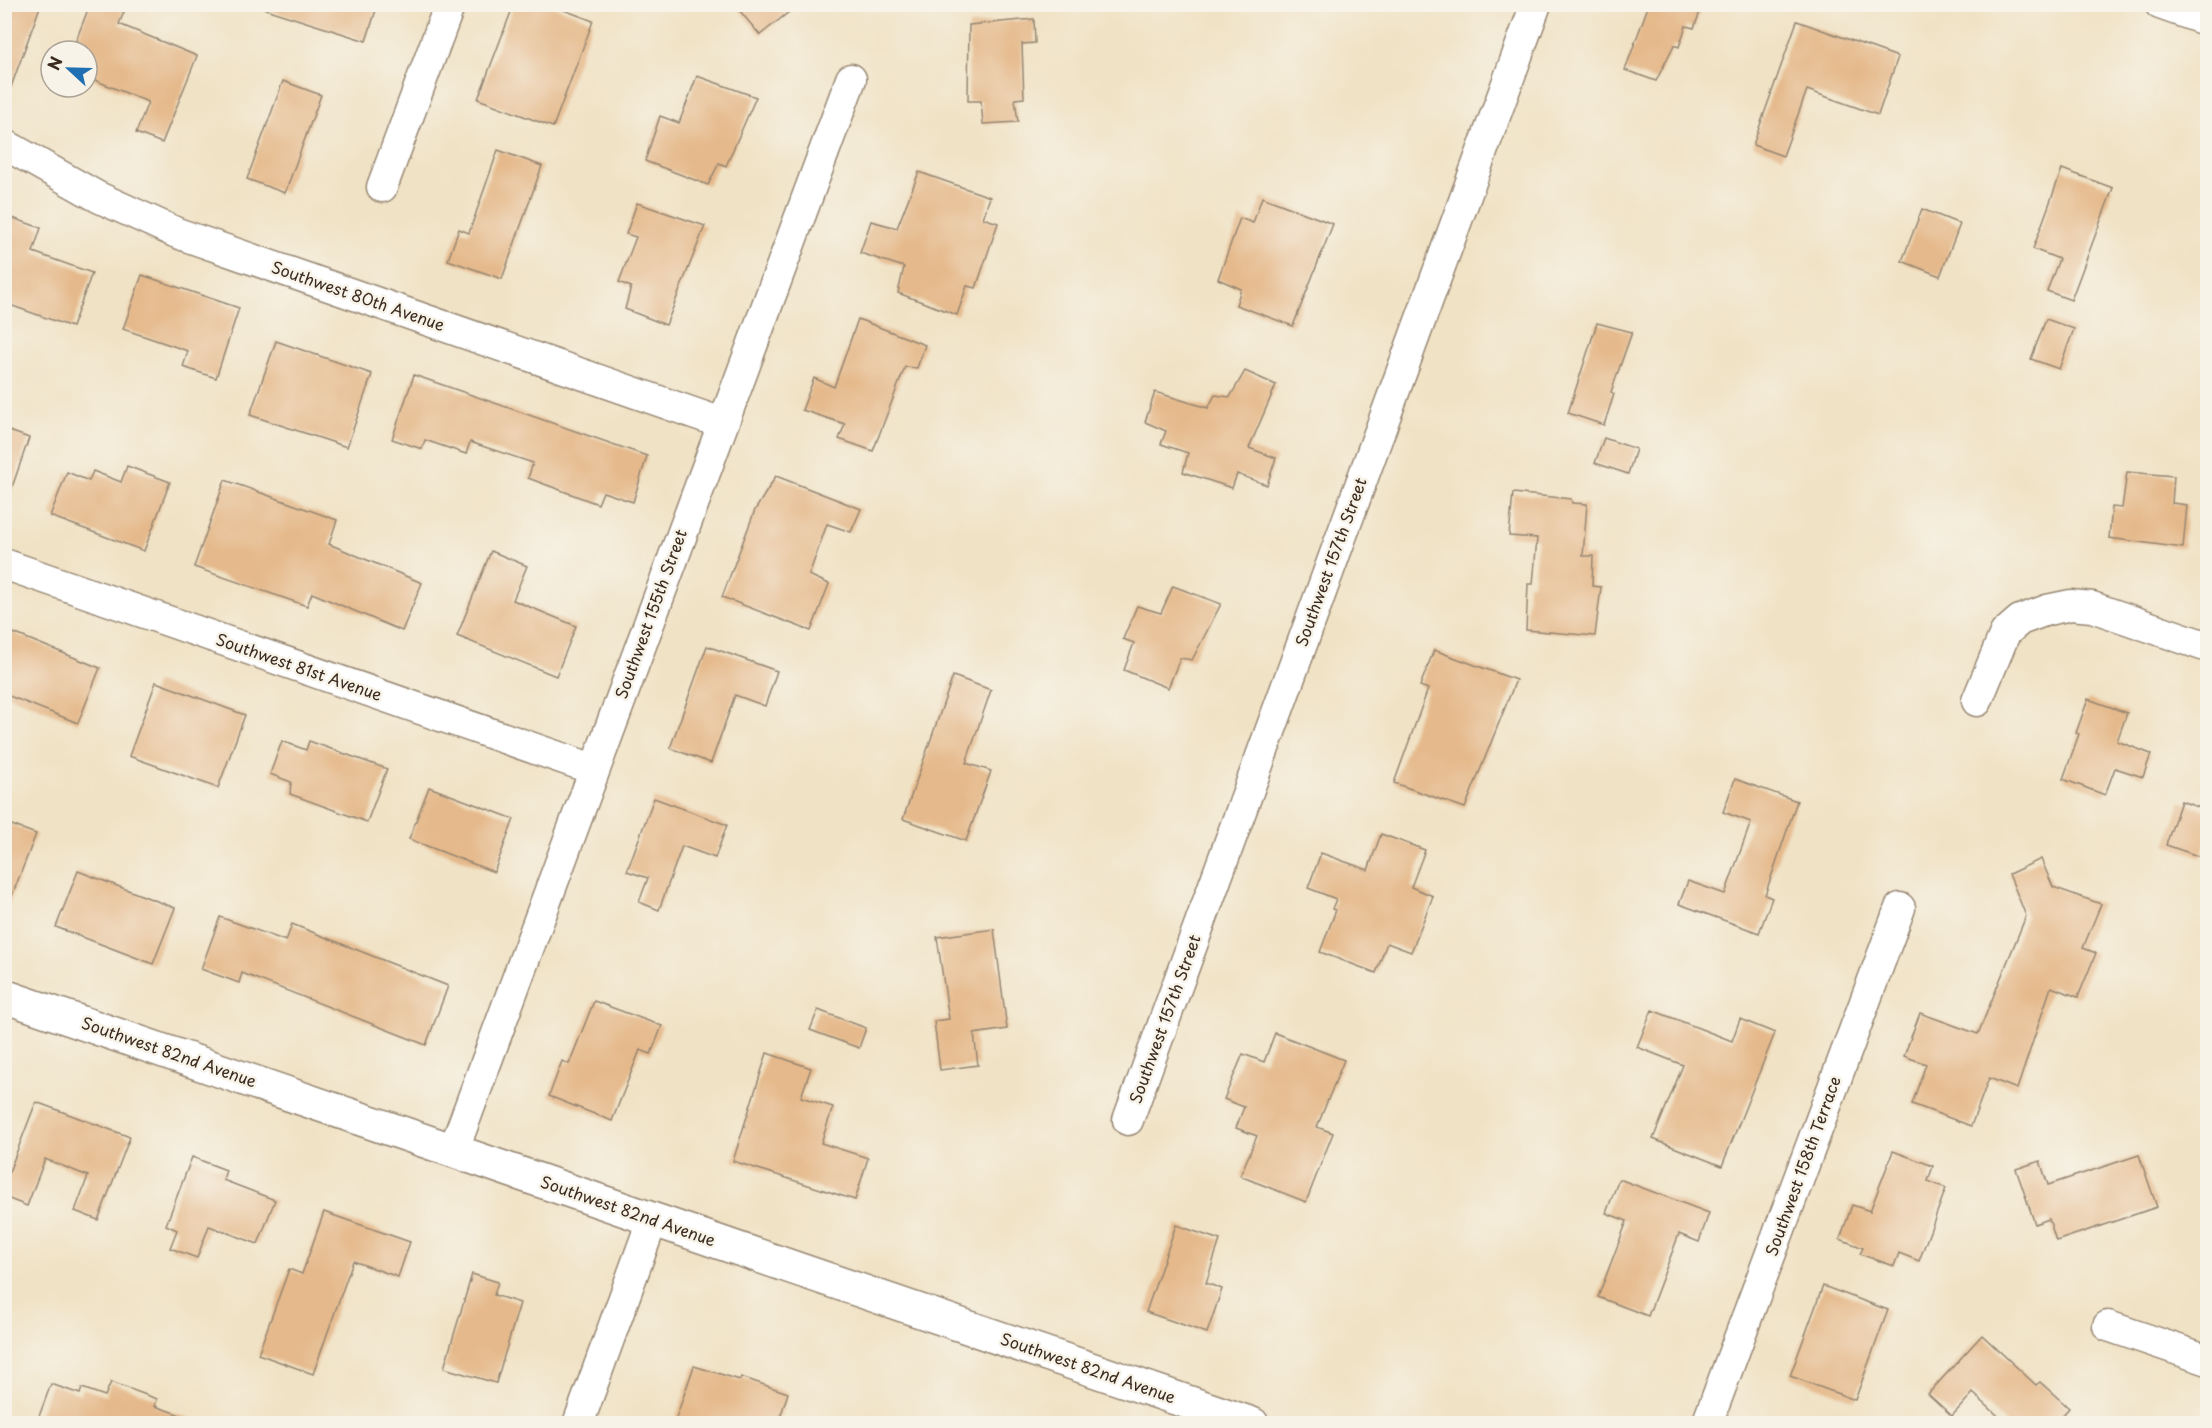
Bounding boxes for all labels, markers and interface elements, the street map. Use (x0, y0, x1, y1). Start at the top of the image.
north arrow (39, 39, 99, 99)
text: N (41, 53, 68, 73)
street label: Southwest 80th Avenue (269, 254, 448, 336)
street label: Southwest 157th Street (1288, 473, 1372, 649)
street label: Southwest 155th Street (608, 525, 692, 702)
street label: Southwest 81st Avenue (213, 626, 386, 706)
street label: Southwest 157th Street (1122, 930, 1206, 1106)
street label: Southwest 82nd Avenue (79, 1010, 260, 1092)
street label: Southwest 158th Terrace (1758, 1072, 1846, 1259)
street label: Southwest 82nd Avenue (538, 1169, 719, 1251)
street label: Southwest 82nd Avenue (998, 1326, 1179, 1408)

